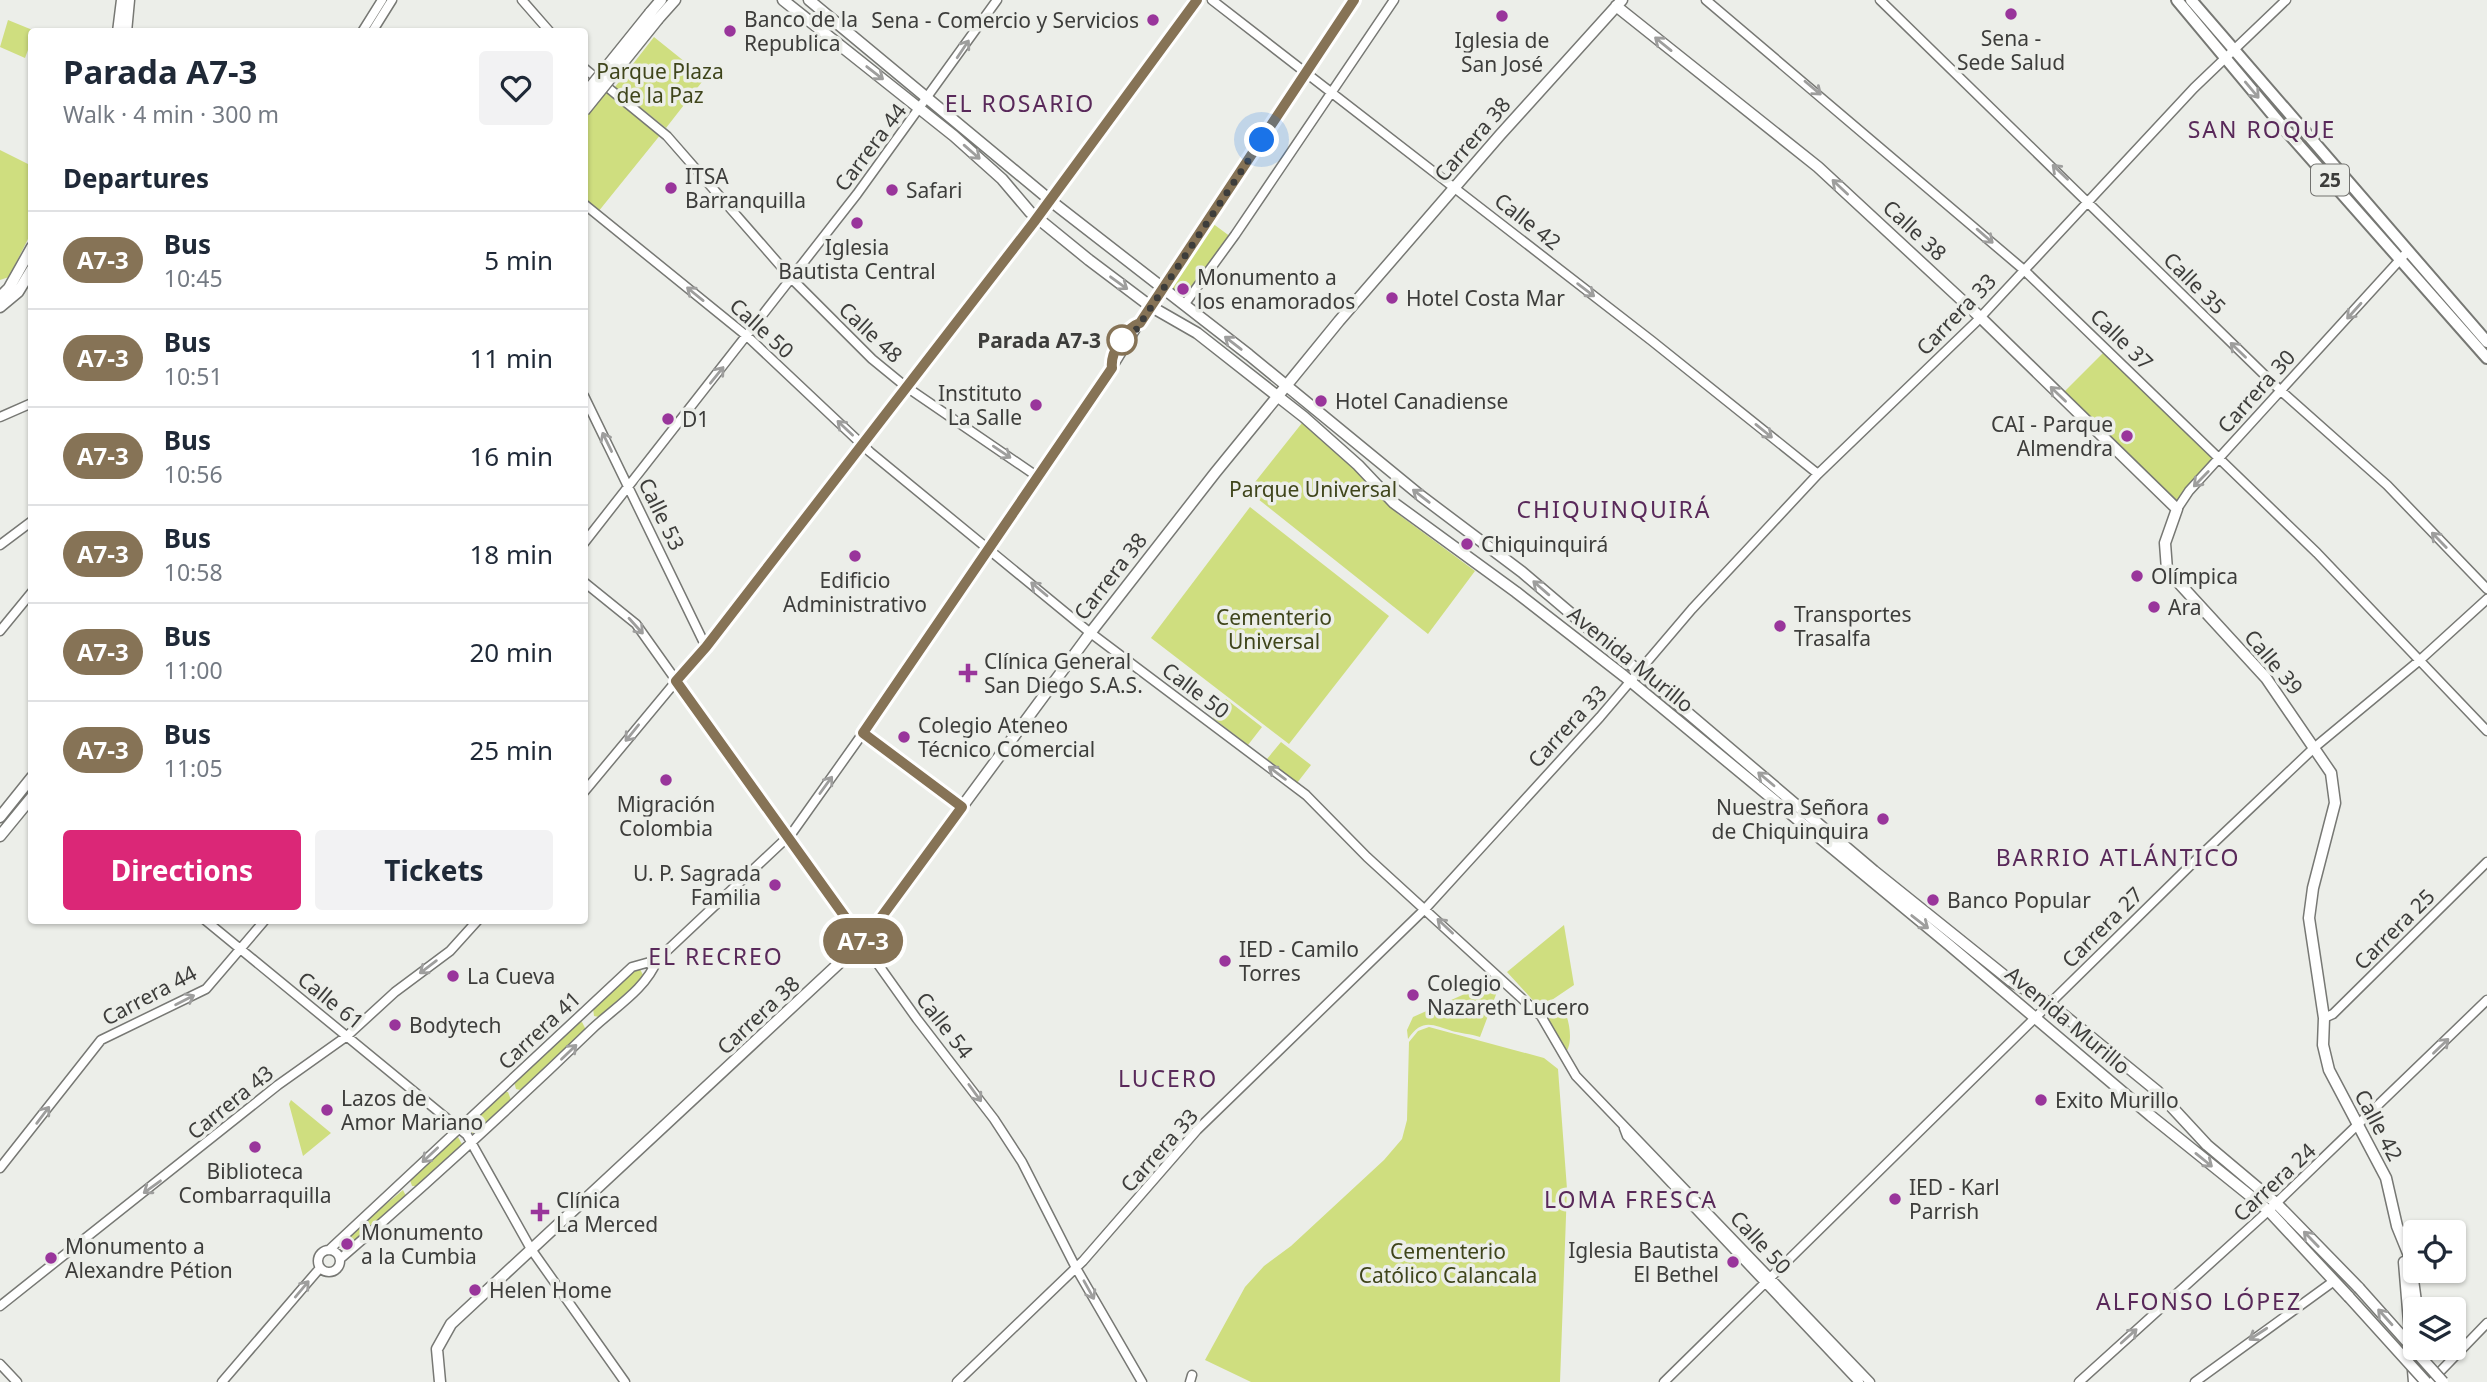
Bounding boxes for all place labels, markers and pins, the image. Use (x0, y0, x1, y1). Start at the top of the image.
place label: Banco de la Republica (744, 5, 858, 57)
place label: Sena - Comercio y Servicios (871, 6, 1139, 34)
marker: Sena - Sede Salud (2003, 6, 2019, 22)
marker: Iglesia de San José (1494, 8, 1510, 24)
marker: Sena - Comercio y Servicios (1145, 12, 1161, 28)
marker: Banco de la Republica (722, 23, 738, 39)
place label: Sena - Sede Salud (1957, 24, 2065, 76)
place label: Iglesia de San José (1455, 26, 1549, 78)
place label: ITSA Barranquilla (685, 162, 806, 214)
place label: Safari (906, 176, 962, 204)
marker: ITSA Barranquilla (663, 180, 679, 196)
marker: Safari (884, 182, 900, 198)
marker: Iglesia Bautista Central (849, 215, 865, 231)
place label: Iglesia Bautista Central (778, 233, 936, 285)
place label: Monumento a los enamorados (1197, 263, 1355, 315)
marker: Monumento a los enamorados (1175, 281, 1191, 297)
place label: Hotel Costa Mar (1406, 284, 1565, 312)
marker: Hotel Costa Mar (1384, 290, 1400, 306)
marker: Parada A7-3 (1107, 325, 1137, 355)
place label: Parada A7-3 (977, 326, 1101, 354)
place label: Instituto La Salle (938, 379, 1022, 431)
place label: Hotel Canadiense (1335, 387, 1508, 415)
marker: Hotel Canadiense (1313, 393, 1329, 409)
marker: Instituto La Salle (1028, 397, 1044, 413)
place label: D1 (682, 405, 709, 433)
place label: CAI - Parque Almendra (1991, 410, 2113, 462)
marker: D1 (660, 411, 676, 427)
marker: CAI - Parque Almendra (2119, 428, 2135, 444)
place label: Chiquinquirá (1481, 530, 1608, 558)
marker: Chiquinquirá (1459, 536, 1475, 552)
marker: Edificio Administrativo (847, 548, 863, 564)
place label: Olímpica (2151, 562, 2238, 590)
place label: Edificio Administrativo (783, 566, 927, 618)
marker: Olímpica (2129, 568, 2145, 584)
place label: Ara (2168, 593, 2201, 621)
marker: Ara (2146, 599, 2162, 615)
place label: Transportes Trasalfa (1794, 600, 1911, 652)
marker: Transportes Trasalfa (1772, 618, 1788, 634)
place label: Clínica General San Diego S.A.S. (984, 647, 1143, 699)
marker: Clínica General San Diego S.A.S. (958, 663, 978, 683)
place label: Colegio Ateneo Técnico Comercial (918, 711, 1095, 763)
marker: Colegio Ateneo Técnico Comercial (896, 729, 912, 745)
marker: Migración Colombia (658, 772, 674, 788)
place label: Migración Colombia (617, 790, 715, 842)
place label: Nuestra Señora de Chiquinquira (1711, 793, 1869, 845)
marker: Nuestra Señora de Chiquinquira (1875, 811, 1891, 827)
place label: U. P. Sagrada Familia (633, 859, 761, 911)
marker: U. P. Sagrada Familia (767, 877, 783, 893)
place label: Banco Popular (1947, 886, 2091, 914)
marker: Banco Popular (1925, 892, 1941, 908)
place label: IED - Camilo Torres (1239, 935, 1359, 987)
marker: IED - Camilo Torres (1217, 953, 1233, 969)
place label: La Cueva (467, 962, 555, 990)
marker: La Cueva (445, 968, 461, 984)
place label: Colegio Nazareth Lucero (1427, 969, 1589, 1021)
marker: Colegio Nazareth Lucero (1405, 987, 1421, 1003)
place label: Bodytech (409, 1011, 501, 1039)
marker: Bodytech (387, 1017, 403, 1033)
place label: Lazos de Amor Mariano (341, 1084, 483, 1136)
place label: Exito Murillo (2055, 1086, 2179, 1114)
marker: Exito Murillo (2033, 1092, 2049, 1108)
marker: Lazos de Amor Mariano (319, 1102, 335, 1118)
marker: Biblioteca Combarraquilla (247, 1139, 263, 1155)
place label: Biblioteca Combarraquilla (179, 1157, 331, 1209)
place label: IED - Karl Parrish (1909, 1173, 2000, 1225)
place label: Clínica La Merced (556, 1186, 658, 1238)
marker: IED - Karl Parrish (1887, 1191, 1903, 1207)
marker: Clínica La Merced (530, 1202, 550, 1222)
place label: Monumento a la Cumbia (361, 1218, 483, 1270)
place label: Monumento a Alexandre Pétion (65, 1232, 233, 1284)
marker: Monumento a la Cumbia (339, 1236, 355, 1252)
place label: Iglesia Bautista El Bethel (1568, 1236, 1719, 1288)
marker: Monumento a Alexandre Pétion (43, 1250, 59, 1266)
marker: Iglesia Bautista El Bethel (1725, 1254, 1741, 1270)
place label: Helen Home (489, 1276, 612, 1304)
marker: Helen Home (467, 1282, 483, 1298)

